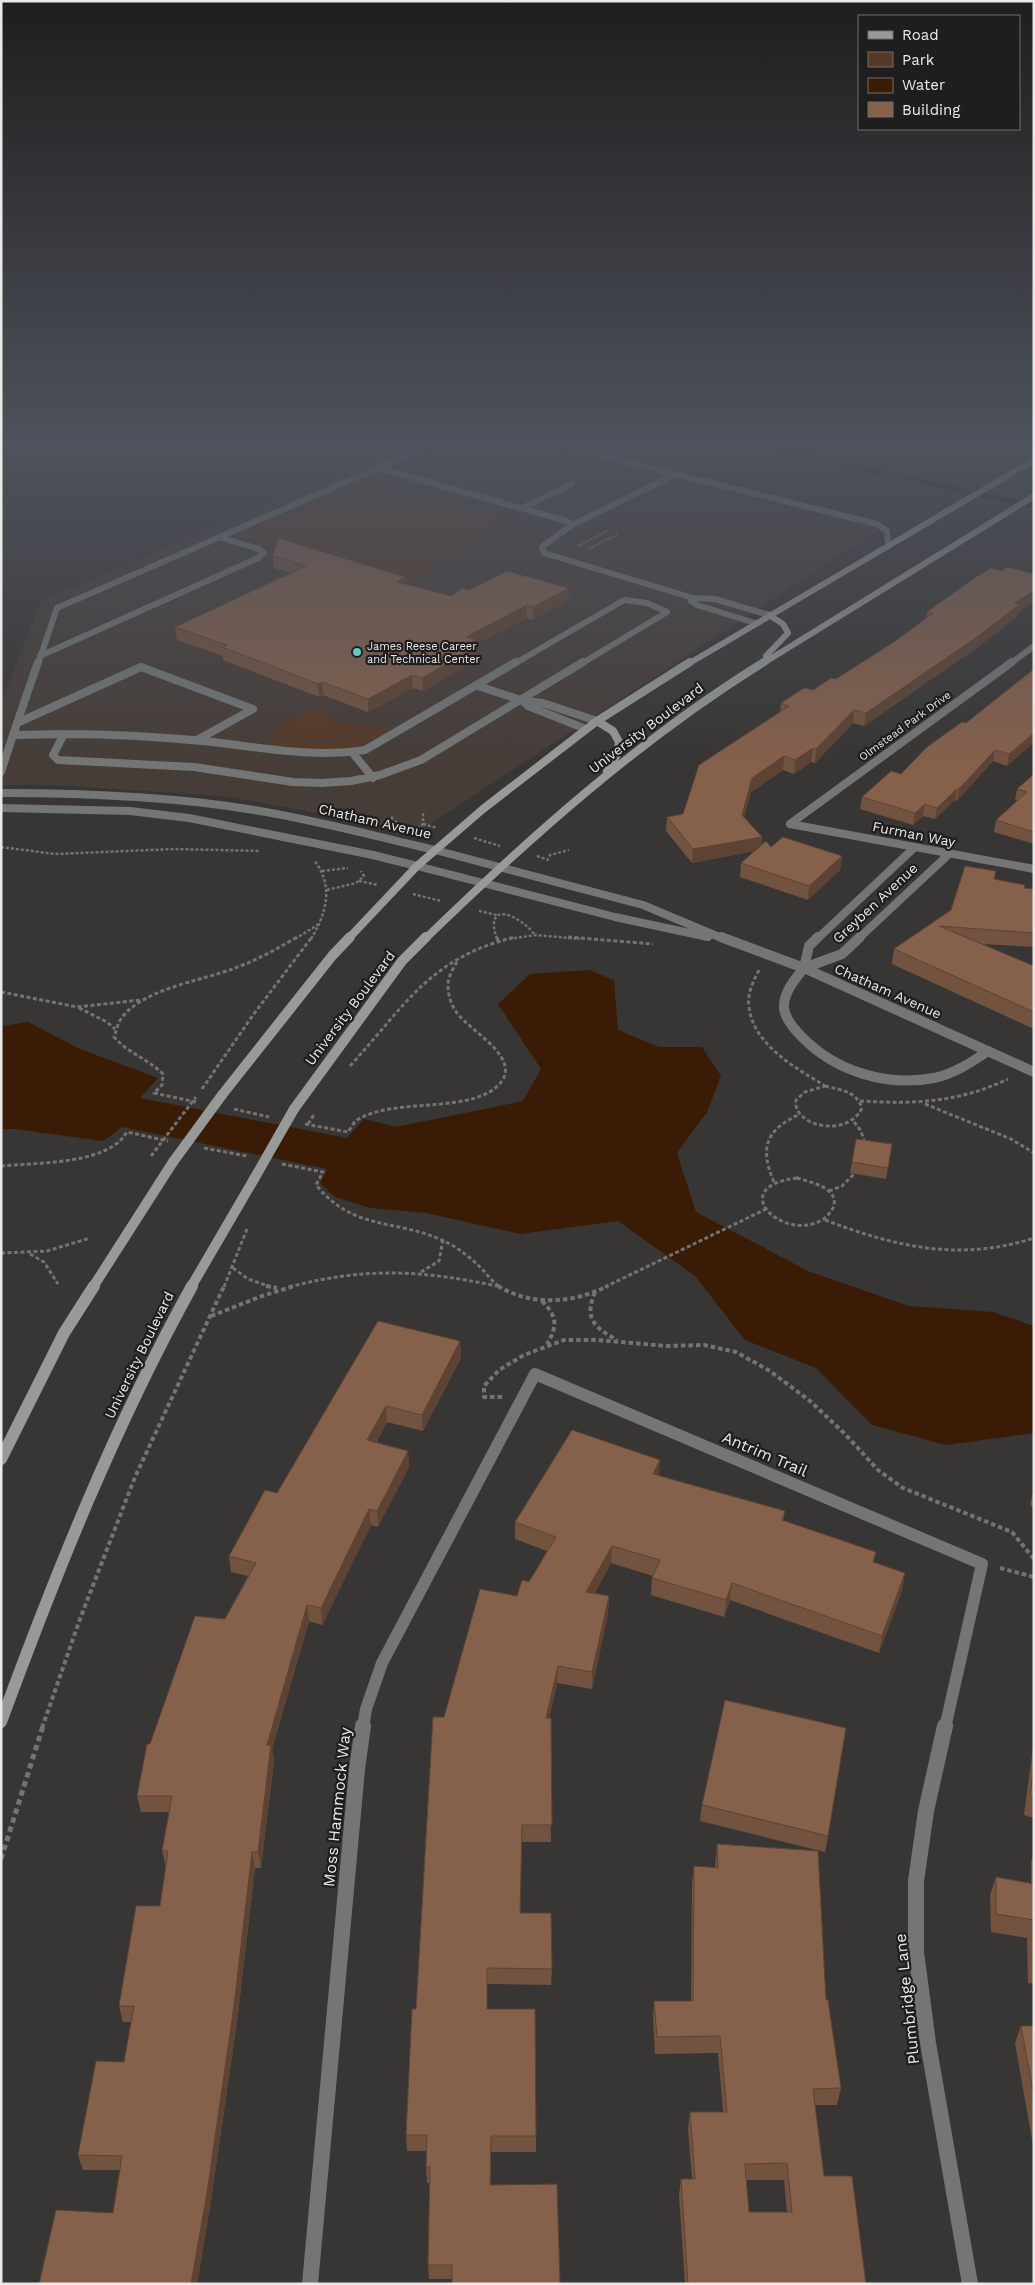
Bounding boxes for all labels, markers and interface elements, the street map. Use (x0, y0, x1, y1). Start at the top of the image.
legend (858, 15, 1020, 130)
text: Road (902, 26, 939, 44)
text: Park (902, 51, 935, 69)
text: Water (902, 76, 945, 94)
text: Building (902, 101, 960, 119)
place label: James Reese Career and Technical Center (367, 640, 481, 666)
marker: James Reese Career and Technical Center (351, 646, 363, 658)
street label: University Boulevard (586, 680, 706, 776)
street label: Olmstead Park Drive (857, 688, 953, 764)
street label: Chatham Avenue (317, 800, 433, 842)
street label: Furman Way (871, 818, 958, 850)
street label: Greyben Avenue (829, 860, 921, 946)
street label: University Boulevard (302, 948, 398, 1068)
street label: Chatham Avenue (832, 960, 944, 1022)
street label: University Boulevard (101, 1289, 177, 1421)
street label: Antrim Trail (719, 1427, 811, 1481)
street label: Moss Hammock Way (319, 1725, 355, 1888)
street label: Plumbridge Lane (891, 1933, 923, 2065)

